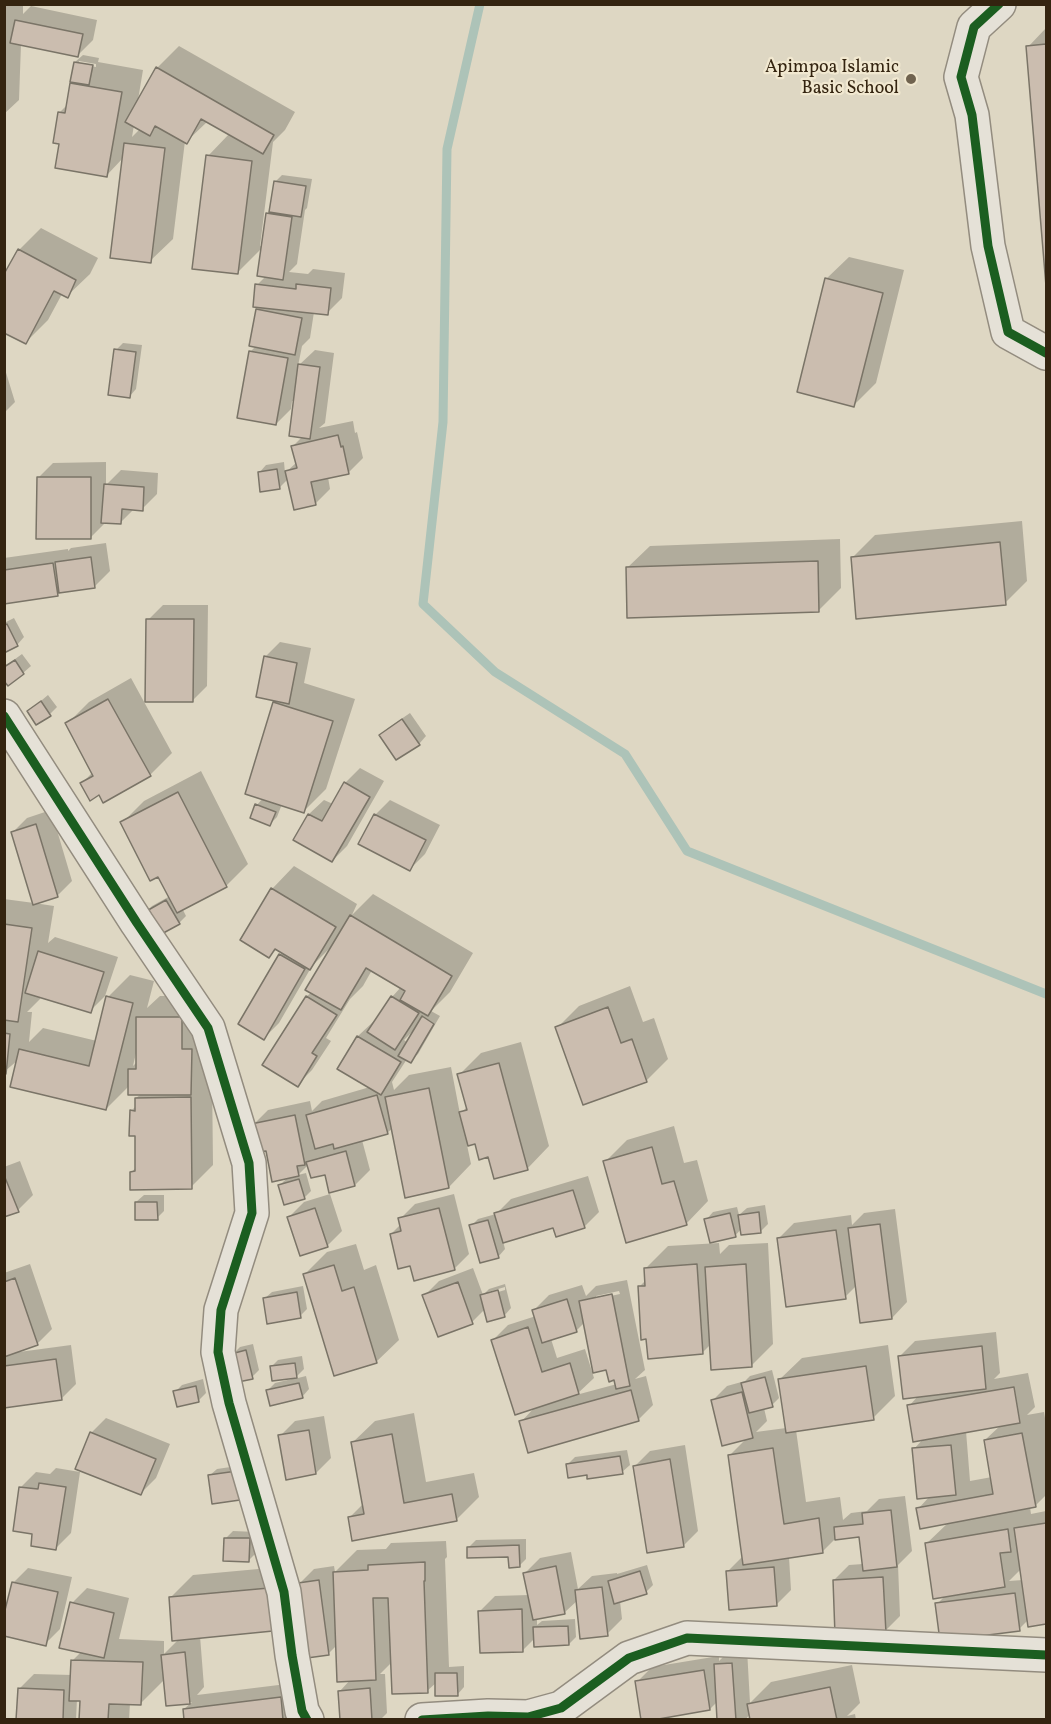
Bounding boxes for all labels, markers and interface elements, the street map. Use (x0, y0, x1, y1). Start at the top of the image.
place label: Apimpoa Islamic Basic School (765, 58, 899, 100)
marker: Apimpoa Islamic Basic School (904, 72, 918, 86)

